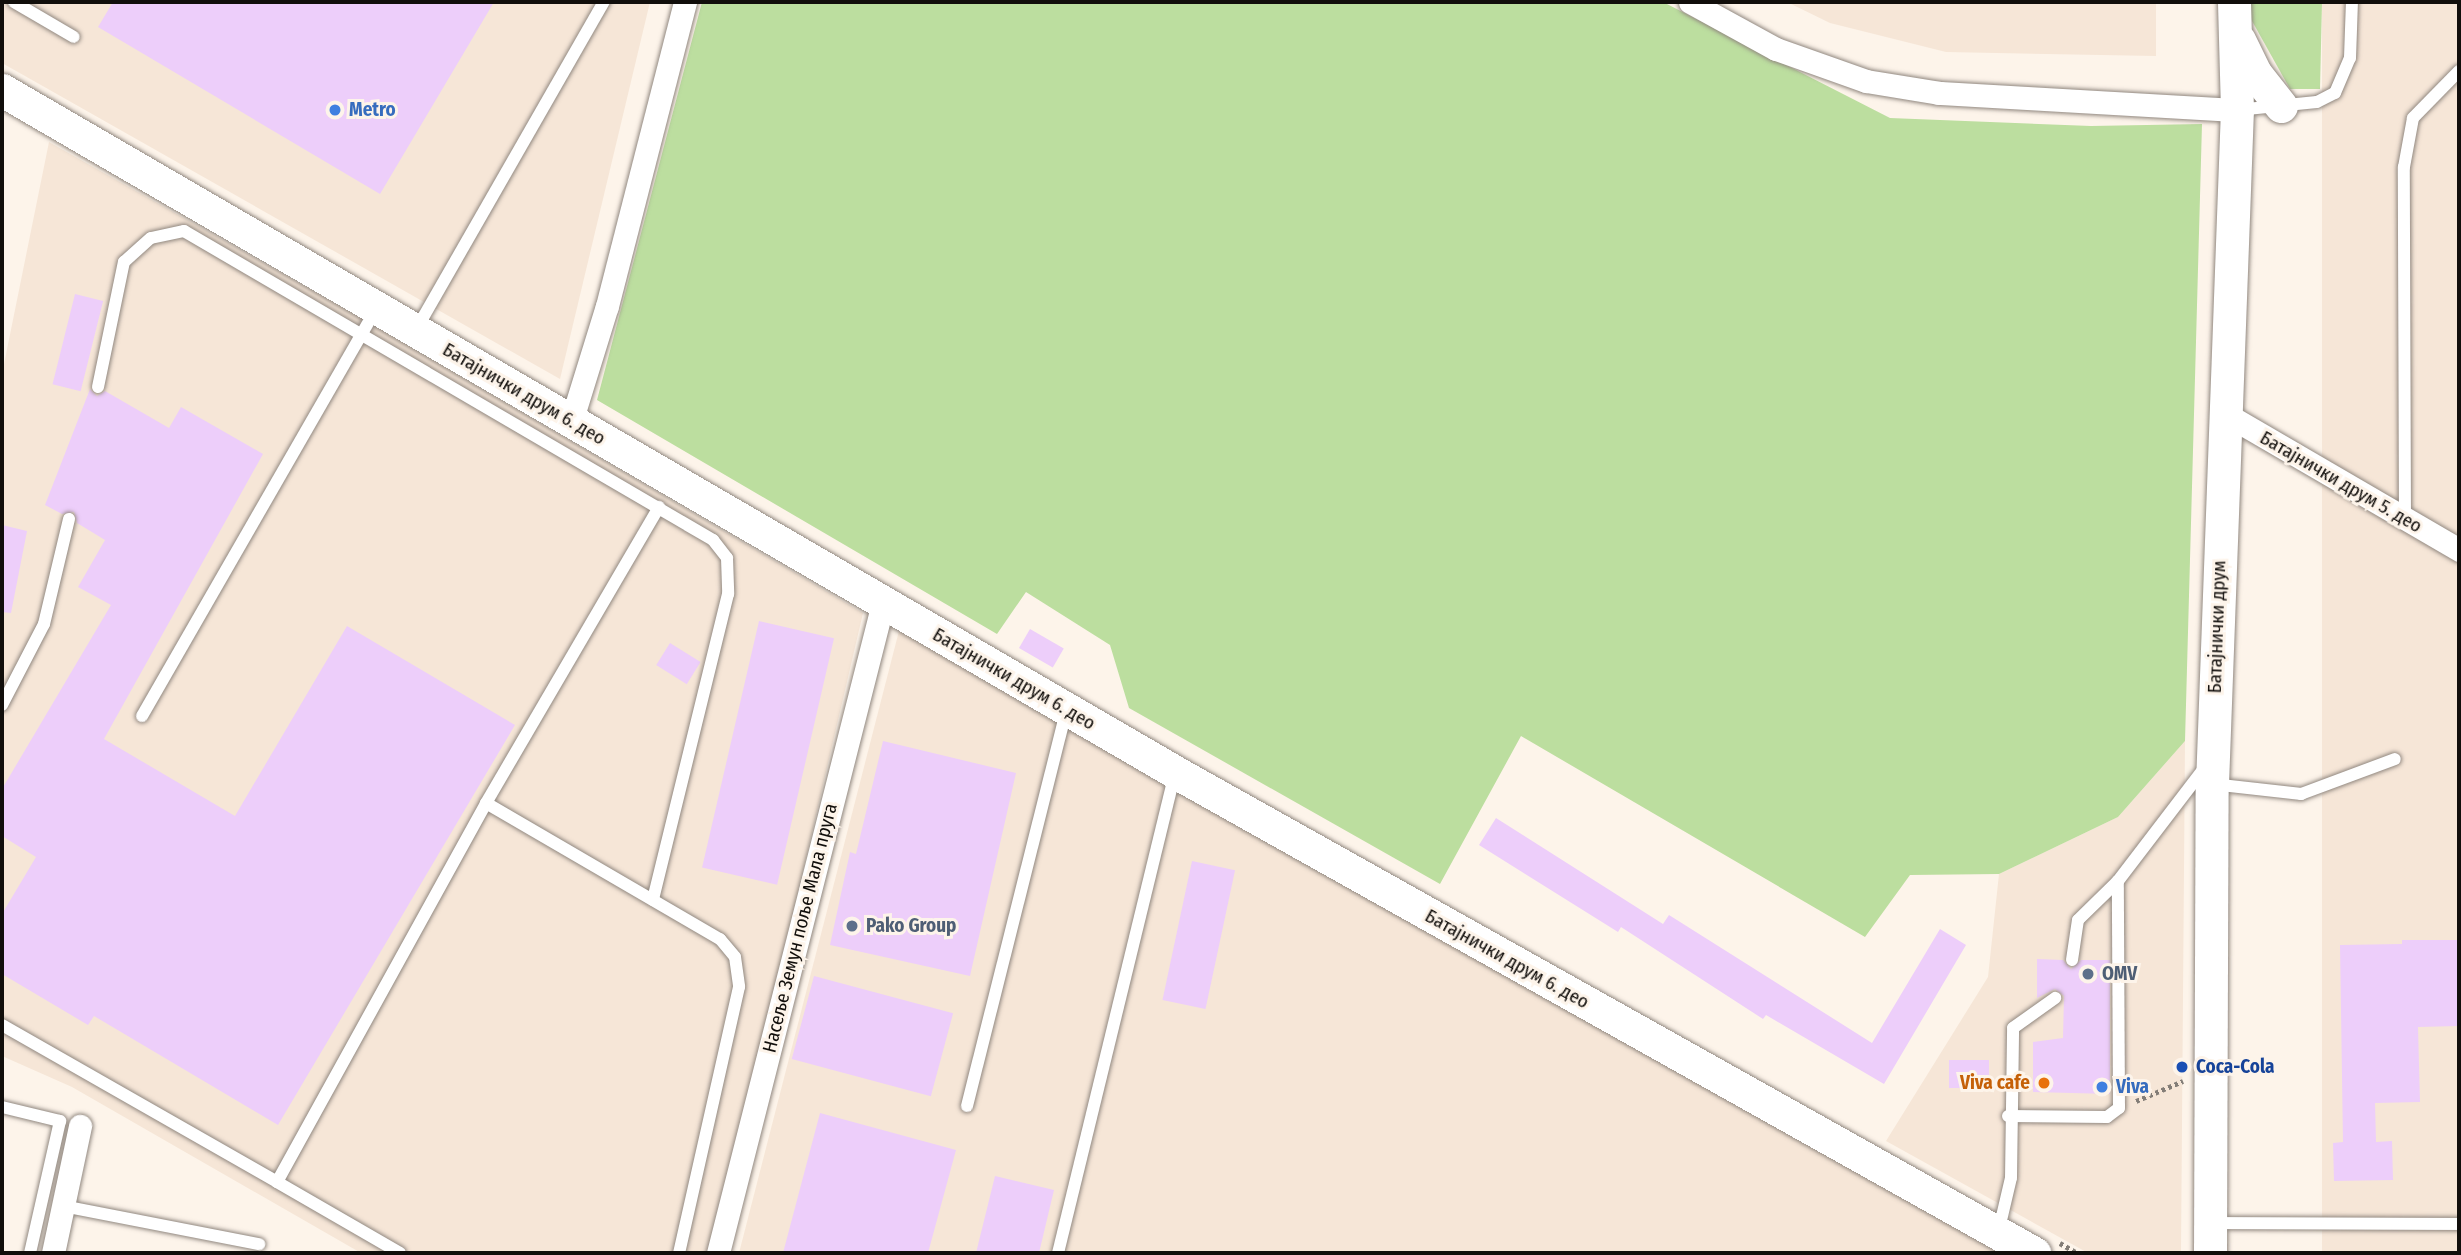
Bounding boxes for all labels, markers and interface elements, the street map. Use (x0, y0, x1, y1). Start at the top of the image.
place label: Metro (349, 99, 396, 121)
marker: Metro (327, 102, 343, 118)
street label: Батајнички друм 6. део (439, 338, 609, 450)
street label: Батајнички друм 5. део (2256, 426, 2426, 538)
street label: Батајнички друм (2203, 560, 2231, 694)
street label: Батајнички друм 6. део (929, 623, 1099, 735)
street label: Насеље Земун поље Мала пруга (758, 801, 842, 1055)
street label: Батајнички друм 6. део (1421, 904, 1593, 1014)
place label: Pako Group (866, 915, 956, 937)
marker: Pako Group (844, 918, 860, 934)
place label: OMV (2102, 963, 2137, 985)
marker: OMV (2080, 966, 2096, 982)
place label: Coca-Cola (2196, 1056, 2275, 1078)
marker: Coca-Cola (2174, 1059, 2190, 1075)
place label: Viva cafe (1960, 1072, 2030, 1094)
marker: Viva cafe (2036, 1075, 2052, 1091)
place label: Viva (2116, 1076, 2149, 1098)
marker: Viva (2094, 1079, 2110, 1095)

